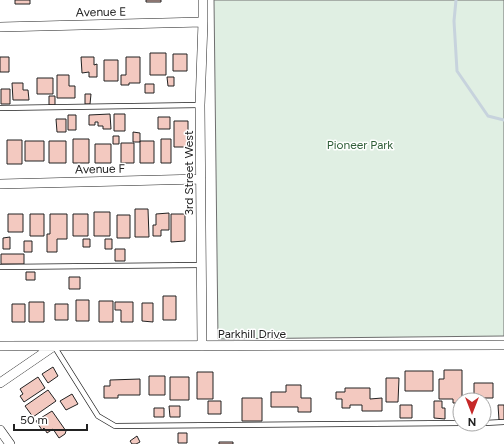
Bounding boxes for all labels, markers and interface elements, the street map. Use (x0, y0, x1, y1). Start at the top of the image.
street label: Avenue E (76, 5, 126, 19)
street label: 3rd Street West (182, 130, 196, 215)
park label: Pioneer Park (327, 138, 393, 152)
street label: Avenue F (75, 162, 126, 176)
street label: Parkhill Drive (218, 327, 287, 341)
north arrow (452, 392, 492, 432)
scale bar (14, 406, 87, 432)
text: 50 m (20, 413, 48, 427)
text: N (468, 415, 476, 428)

